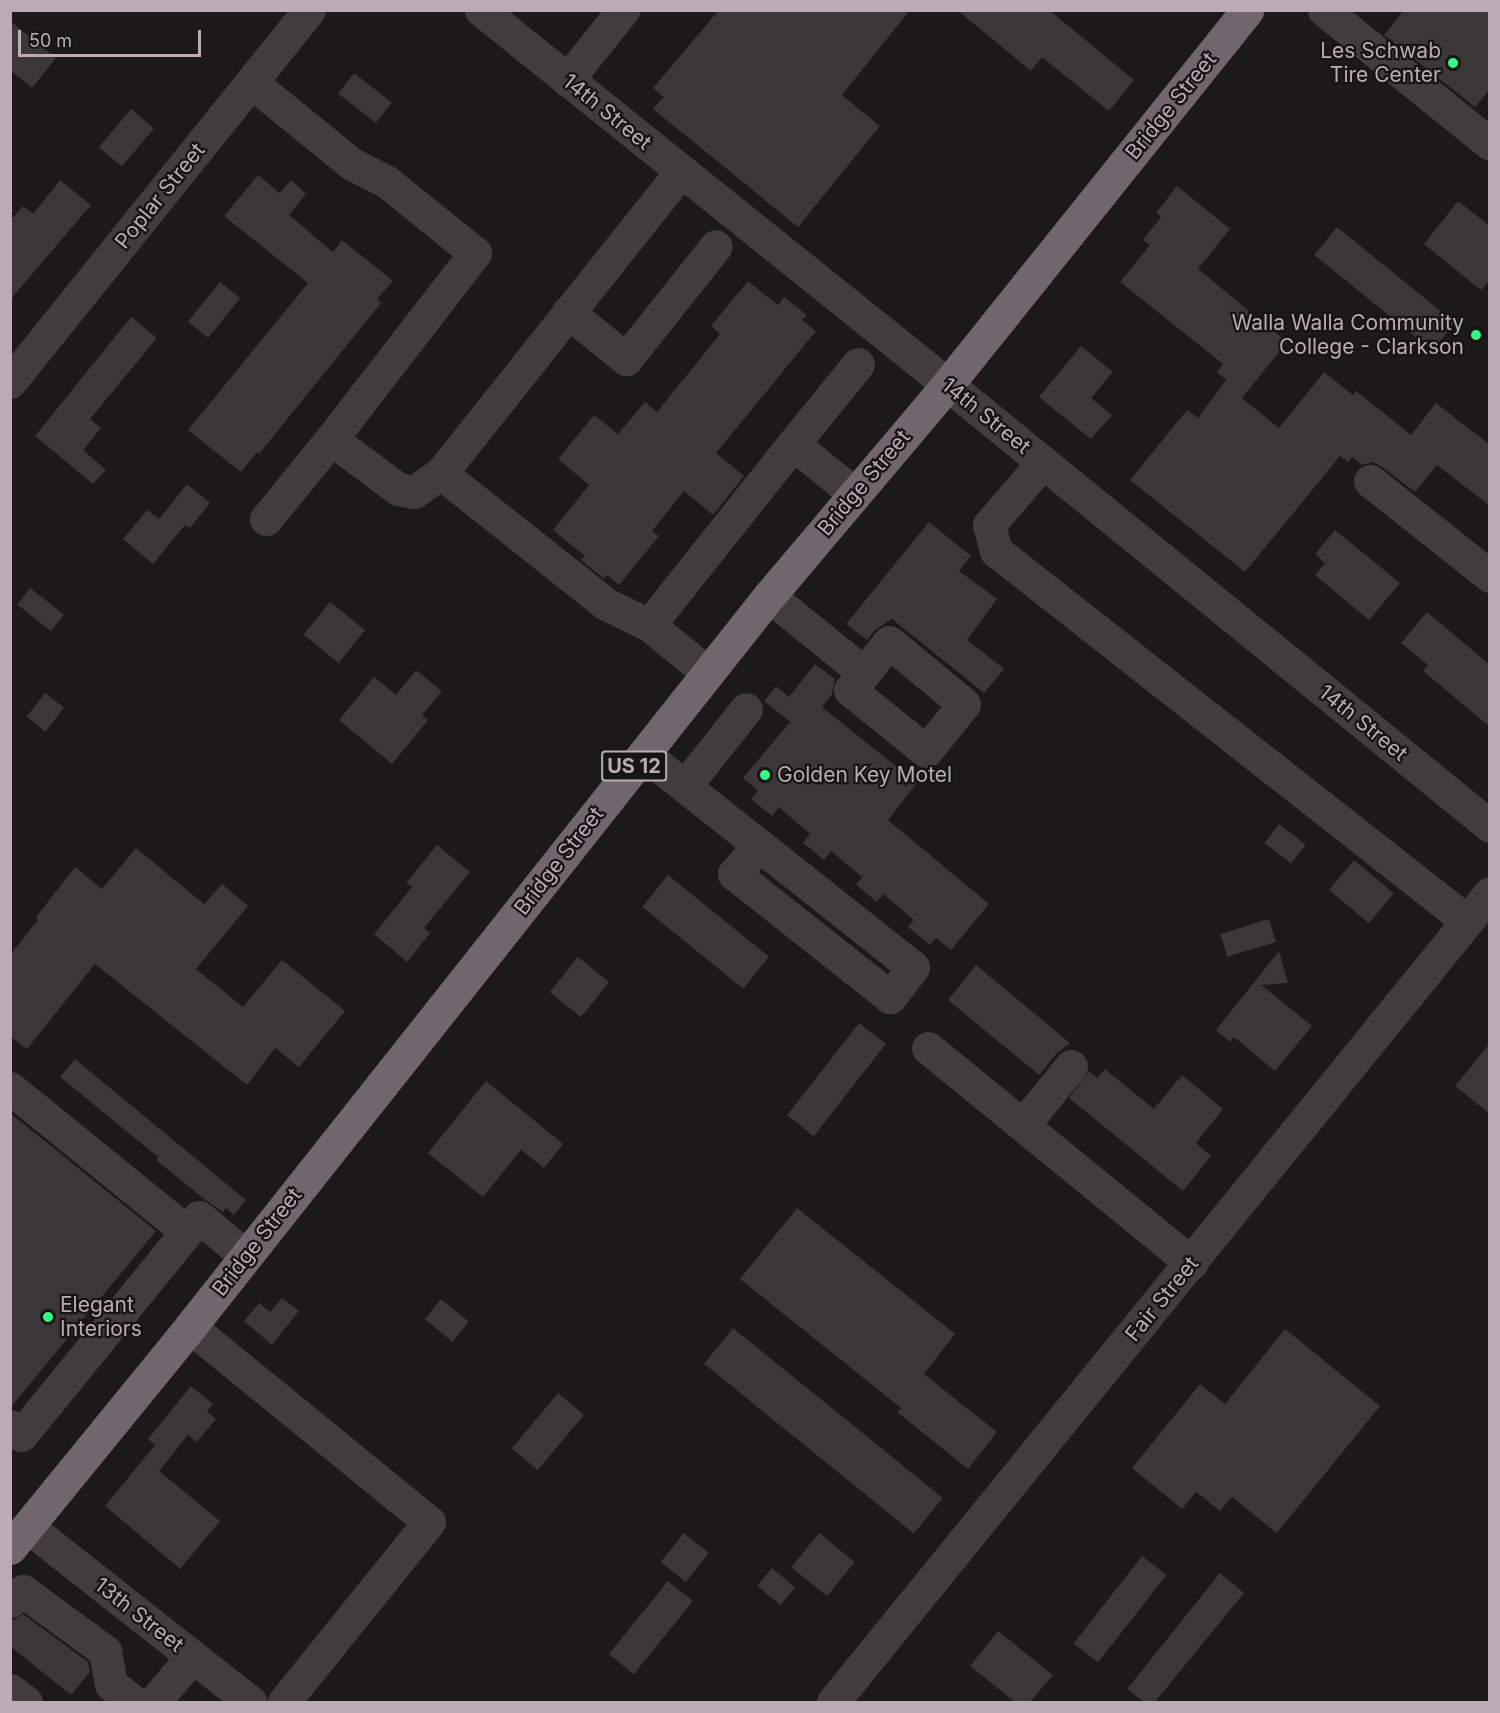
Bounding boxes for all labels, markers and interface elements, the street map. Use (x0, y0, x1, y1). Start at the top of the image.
scale bar (21, 18, 204, 56)
text: 50 m (29, 30, 72, 51)
place label: Les Schwab Tire Center (1320, 38, 1441, 88)
street label: Bridge Street (1120, 47, 1222, 165)
marker: Les Schwab Tire Center (1446, 56, 1460, 70)
street label: 14th Street (558, 69, 656, 155)
street label: Poplar Street (110, 138, 210, 254)
place label: Walla Walla Community College - Clarkson (1232, 310, 1464, 360)
marker: Walla Walla Community College - Clarkson (1469, 328, 1483, 342)
street label: 14th Street (937, 373, 1035, 459)
street label: Bridge Street (813, 425, 915, 541)
street label: 14th Street (1314, 680, 1412, 766)
road number: US 12 (601, 749, 667, 783)
place label: Golden Key Motel (777, 762, 952, 788)
marker: Golden Key Motel (758, 768, 772, 782)
street label: Bridge Street (509, 802, 609, 920)
street label: Bridge Street (207, 1183, 307, 1301)
street label: Fair Street (1120, 1252, 1204, 1346)
place label: Elegant Interiors (60, 1292, 142, 1342)
marker: Elegant Interiors (41, 1310, 55, 1324)
street label: 13th Street (89, 1572, 189, 1658)

